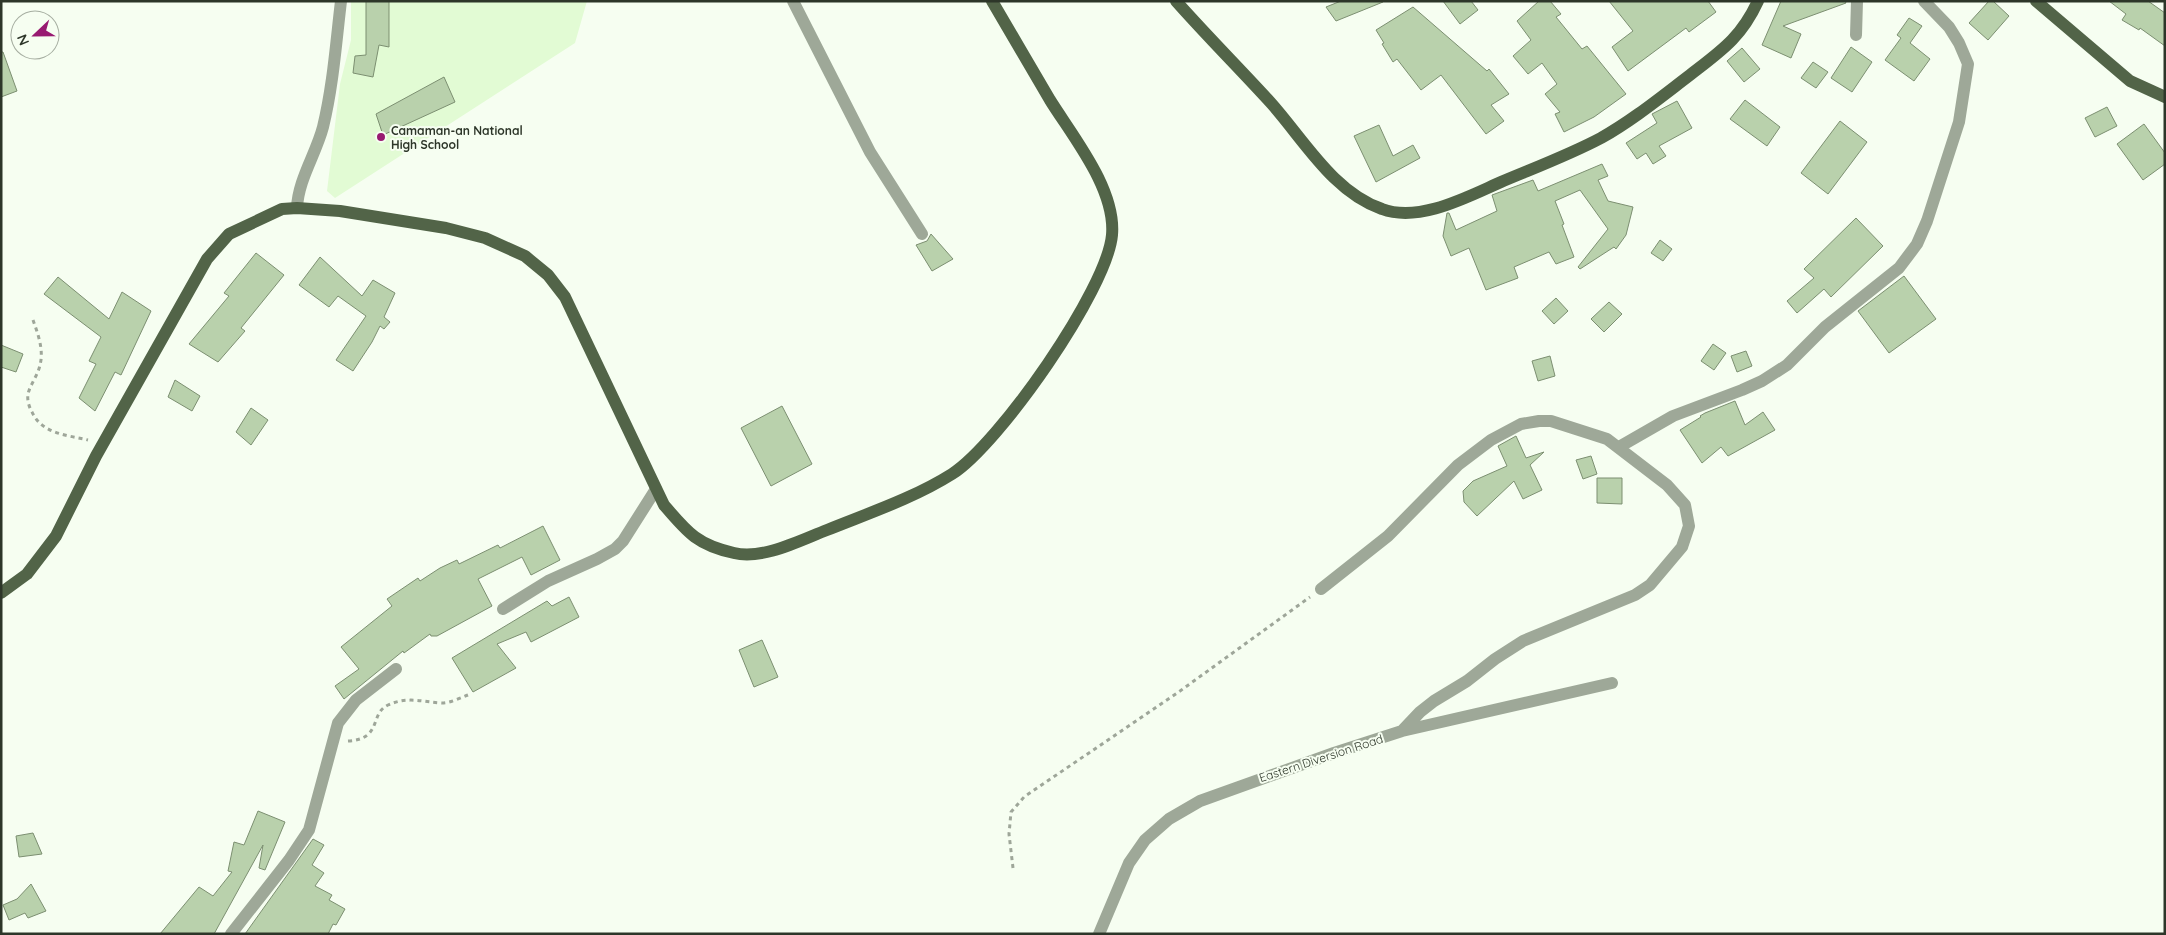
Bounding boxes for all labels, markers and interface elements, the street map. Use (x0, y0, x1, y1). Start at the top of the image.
north arrow (10, 10, 60, 60)
text: N (13, 32, 33, 48)
place label: Camaman-an National High School (391, 123, 523, 152)
marker: Camaman-an National High School (375, 131, 387, 143)
street label: Eastern Diversion Road (1257, 731, 1385, 785)

